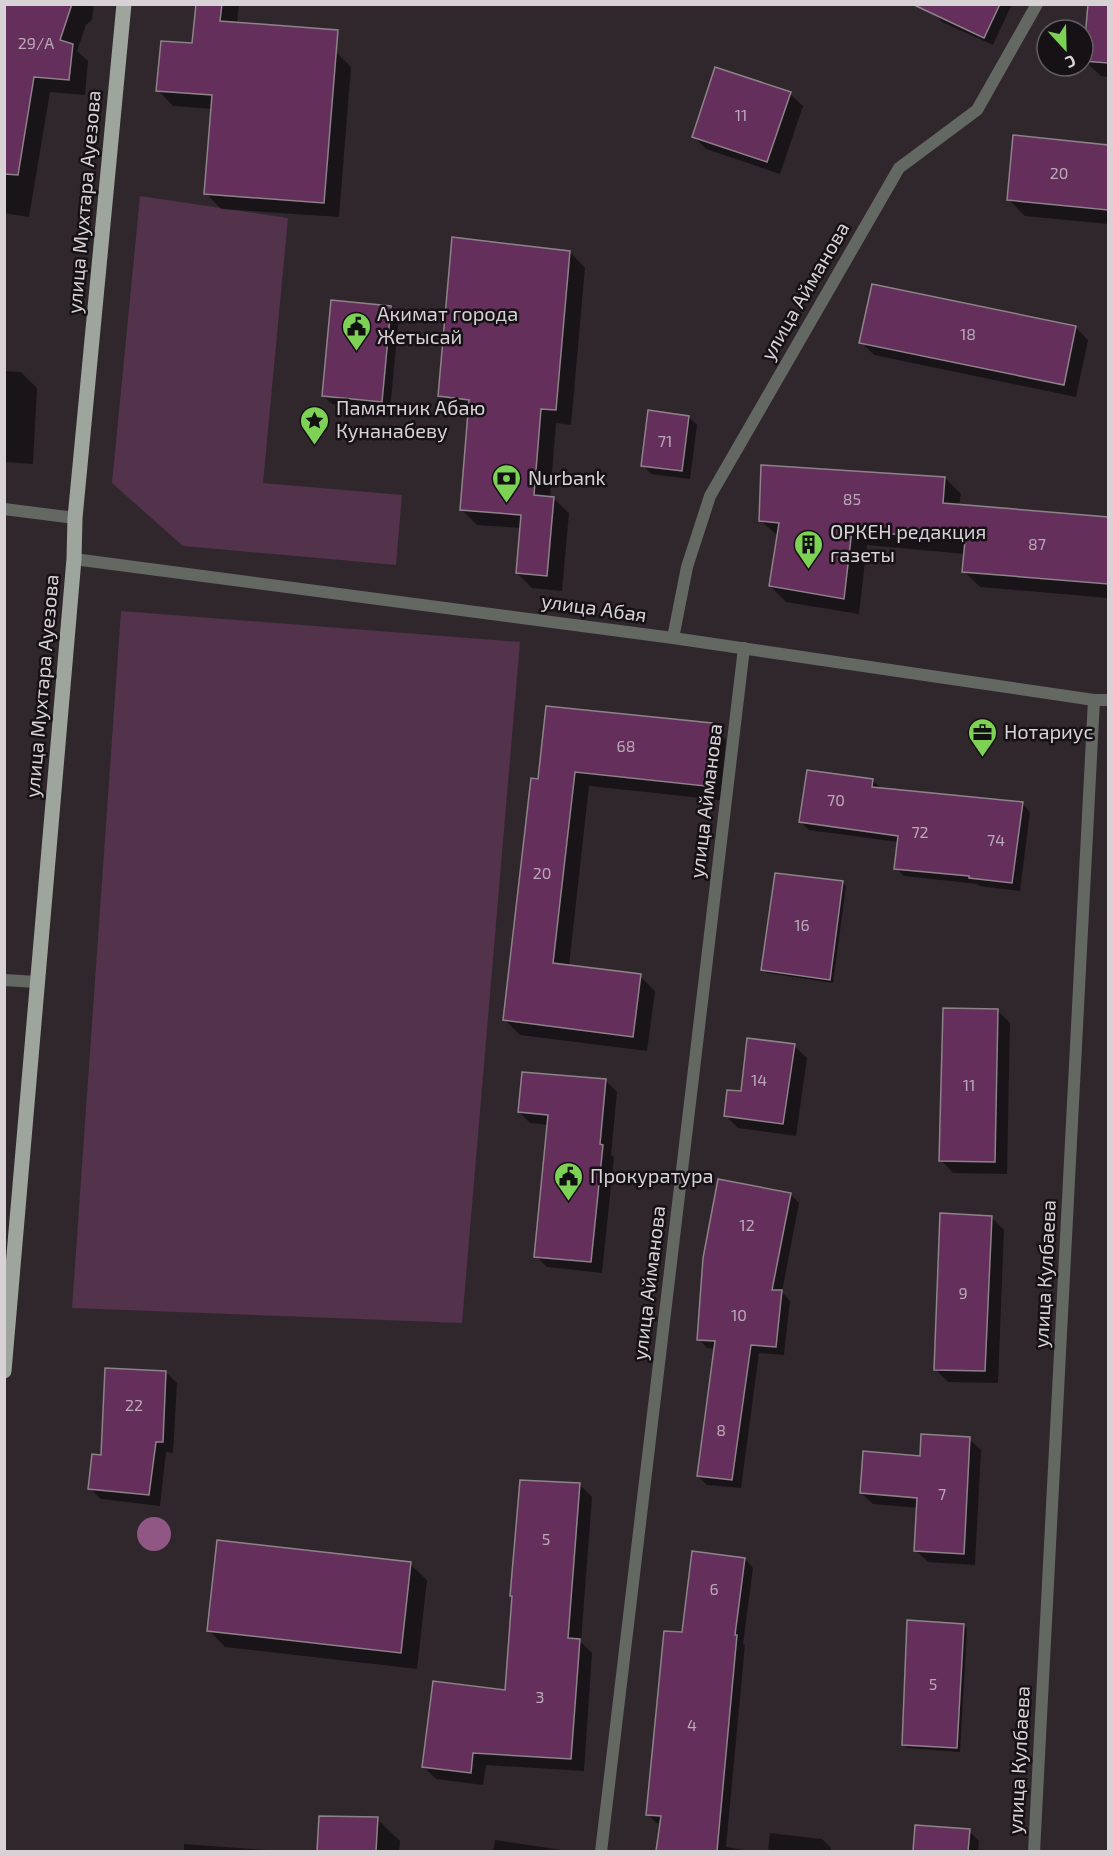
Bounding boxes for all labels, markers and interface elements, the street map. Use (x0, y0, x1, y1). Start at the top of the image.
north arrow (1035, 18, 1095, 78)
house number: 29/А (18, 33, 54, 52)
text: С (1063, 52, 1079, 73)
street label: улица Мухтара Ауезова (61, 89, 106, 315)
house number: 11 (735, 105, 747, 124)
house number: 20 (1050, 163, 1068, 182)
street label: улица Айманова (755, 217, 854, 364)
place label: Акимат города Жетысай (377, 301, 518, 348)
public building icon: Акимат города Жетысай (340, 310, 372, 352)
house number: 18 (960, 324, 976, 343)
place label: Памятник Абаю Кунанабеву (336, 395, 485, 443)
place icon: Памятник Абаю Кунанабеву (299, 404, 331, 446)
house number: 71 (658, 431, 672, 450)
bank icon: Nurbank (491, 462, 523, 504)
place label: Nurbank (528, 465, 606, 489)
house number: 85 (843, 489, 861, 508)
place label: ОРКЕН редакция газеты (830, 519, 986, 566)
building icon: ОРКЕН редакция газеты (793, 528, 825, 570)
house number: 87 (1028, 534, 1046, 553)
street label: улица Мухтара Ауезова (19, 573, 64, 799)
street label: улица Абая (540, 588, 648, 627)
office icon: Нотариус (967, 716, 999, 758)
place label: Нотариус (1004, 719, 1093, 744)
street label: улица Айманова (684, 722, 727, 880)
house number: 68 (617, 736, 635, 755)
house number: 70 (827, 790, 845, 809)
house number: 72 (911, 822, 929, 841)
house number: 74 (987, 830, 1005, 849)
house number: 20 (533, 863, 551, 882)
house number: 16 (794, 915, 810, 934)
house number: 14 (751, 1070, 767, 1089)
house number: 11 (963, 1075, 975, 1094)
public building icon: Прокуратура (553, 1160, 585, 1202)
place label: Прокуратура (590, 1163, 714, 1188)
street label: улица Кулбаева (1028, 1199, 1061, 1349)
street label: улица Айманова (627, 1204, 670, 1362)
house number: 12 (739, 1215, 755, 1234)
house number: 9 (958, 1283, 968, 1302)
house number: 10 (731, 1305, 747, 1324)
house number: 22 (125, 1395, 143, 1414)
house number: 8 (716, 1420, 726, 1439)
house number: 7 (938, 1484, 946, 1503)
house number: 5 (542, 1529, 550, 1548)
house number: 6 (709, 1579, 719, 1598)
house number: 5 (929, 1674, 937, 1693)
street label: улица Кулбаева (1002, 1685, 1035, 1835)
house number: 3 (536, 1687, 544, 1706)
house number: 4 (687, 1715, 697, 1734)

